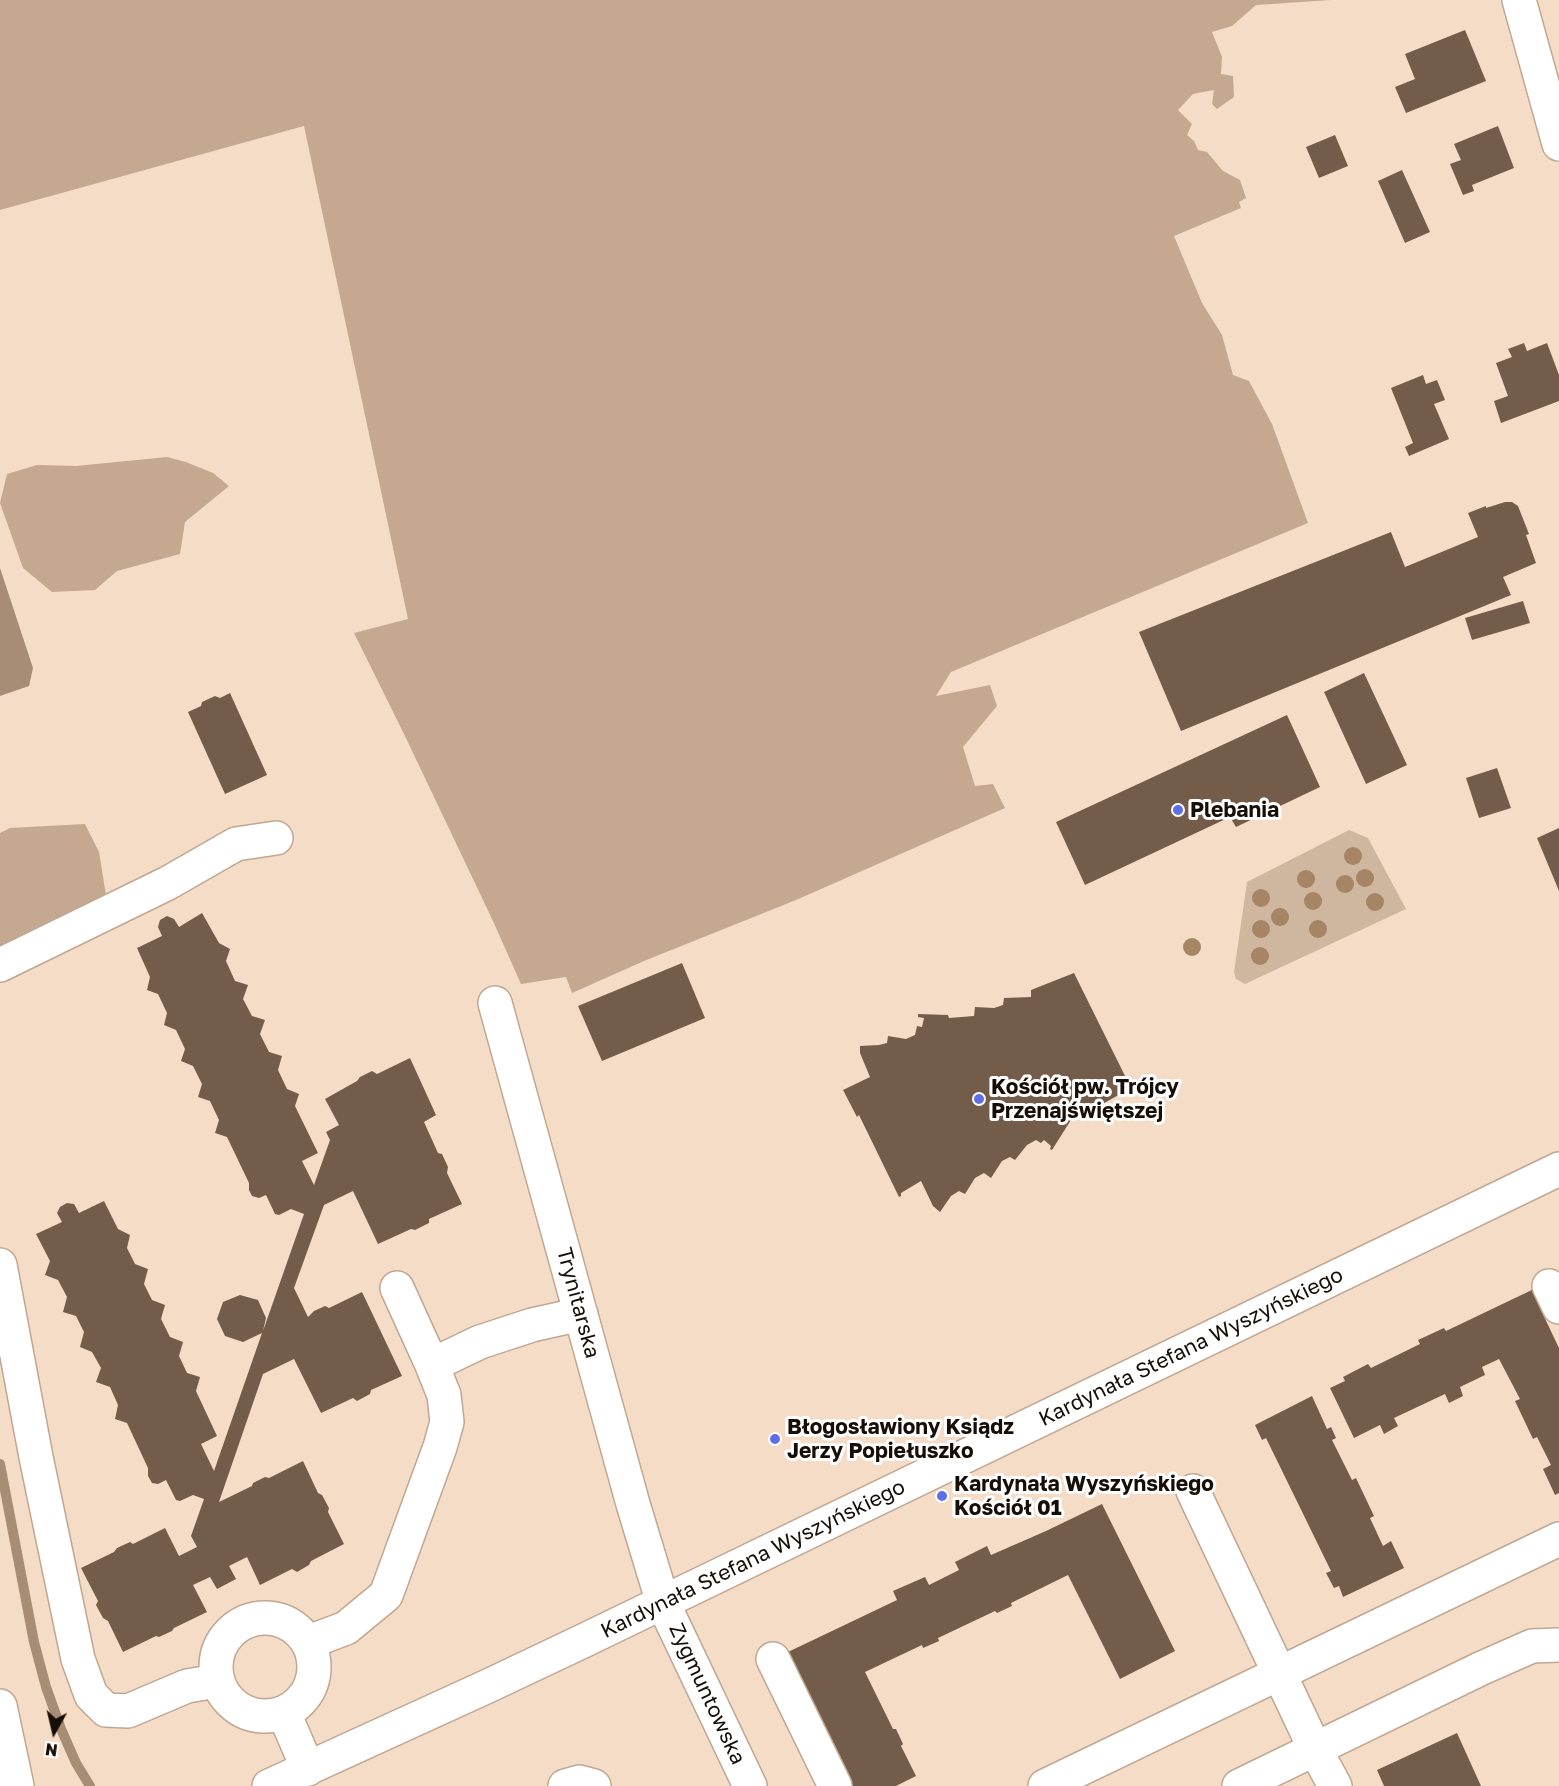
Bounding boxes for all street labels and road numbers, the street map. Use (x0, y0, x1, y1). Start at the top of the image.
street label: Trynitarska (551, 1245, 605, 1361)
street label: Kardynała Stefana Wyszyńskiego (1035, 1262, 1347, 1432)
street label: Kardynała Stefana Wyszyńskiego (597, 1474, 909, 1644)
street label: Zygmuntowska (663, 1619, 751, 1769)

